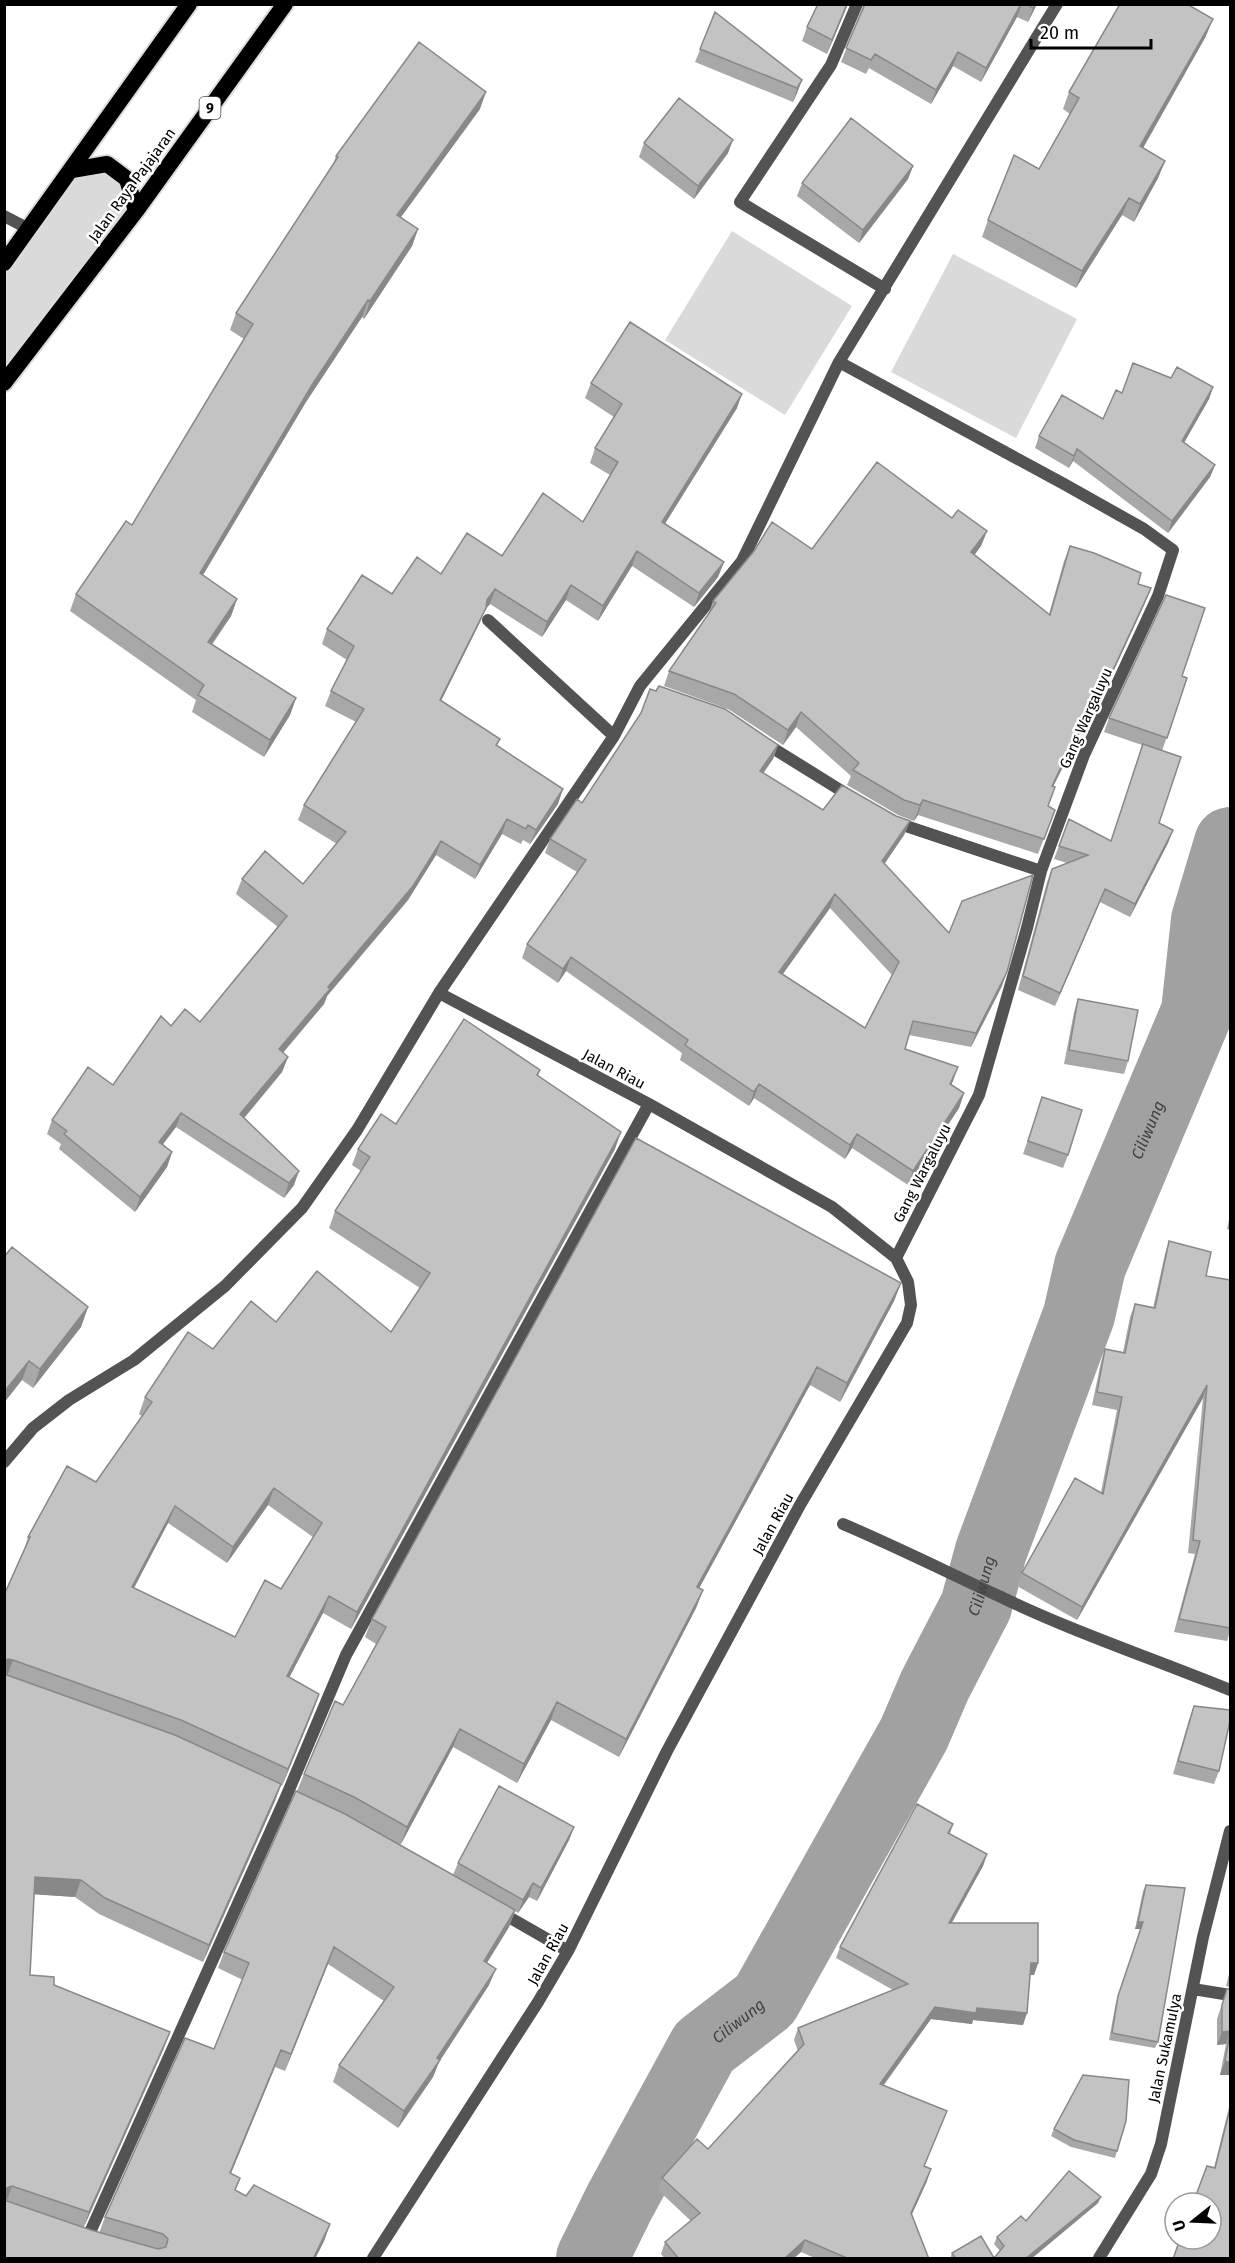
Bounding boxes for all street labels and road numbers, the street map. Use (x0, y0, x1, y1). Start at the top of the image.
road number: 9 (200, 97, 220, 119)
street label: Jalan Raya Pajajaran (85, 124, 179, 246)
street label: Gang Wargaluyu (1056, 665, 1116, 771)
street label: Jalan Riau (580, 1045, 648, 1093)
street label: Gang Wargaluyu (889, 1121, 955, 1225)
street label: Jalan Riau (749, 1490, 797, 1558)
street label: Jalan Riau (524, 1920, 572, 1988)
street label: Jalan Sukamulya (1145, 1992, 1185, 2104)

